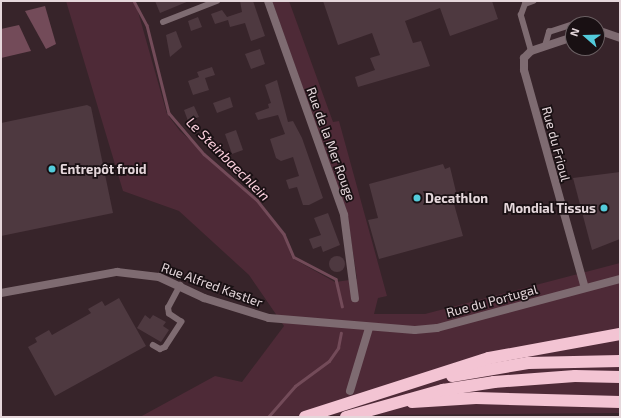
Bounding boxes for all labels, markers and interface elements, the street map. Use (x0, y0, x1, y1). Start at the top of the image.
north arrow (565, 16, 605, 56)
text: N (567, 26, 582, 38)
street label: Rue de la Mer Rouge (303, 85, 359, 203)
street label: Rue du Frioul (539, 105, 573, 183)
water label: Le Steinbaechlein (183, 114, 273, 204)
place label: Entrepôt froid (60, 161, 147, 177)
marker: Entrepôt froid (47, 164, 57, 174)
place label: Decathlon (425, 190, 488, 206)
marker: Decathlon (412, 193, 422, 203)
place label: Mondial Tissus (503, 200, 596, 216)
marker: Mondial Tissus (599, 203, 609, 213)
street label: Rue Alfred Kastler (159, 259, 265, 311)
street label: Rue du Portugal (445, 281, 539, 321)

